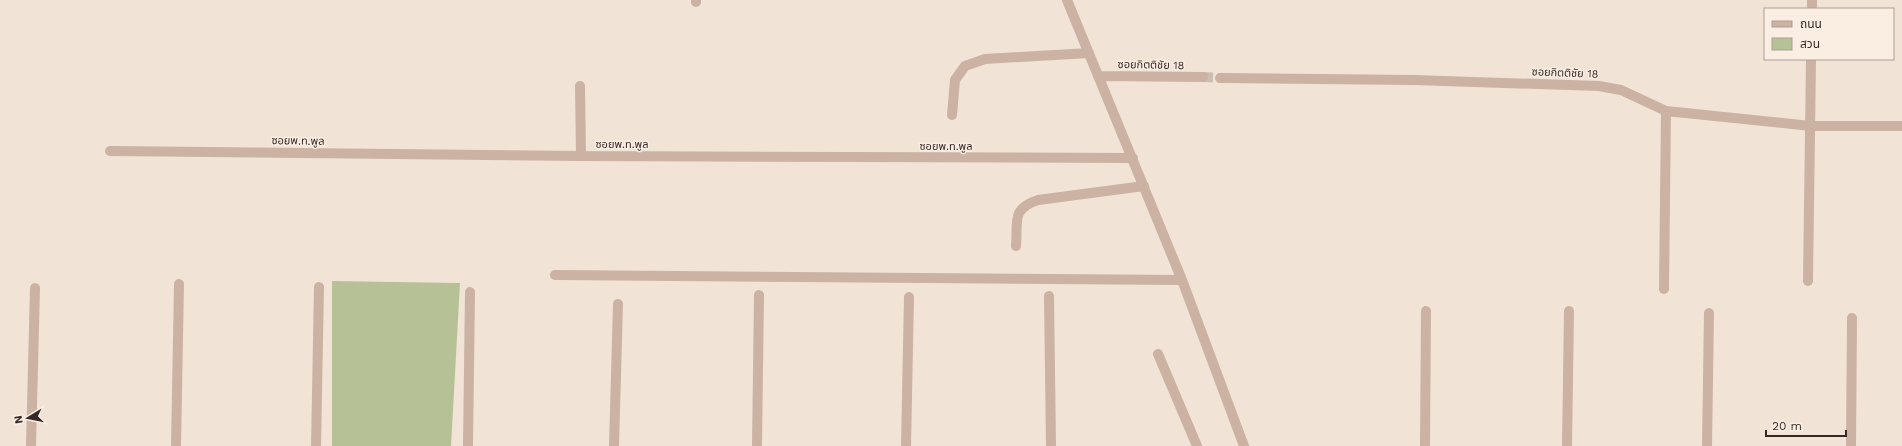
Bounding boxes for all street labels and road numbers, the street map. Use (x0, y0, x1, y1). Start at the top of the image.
street label: ซอยกิตติชัย 18 (1118, 58, 1185, 72)
street label: ซอยกิตติชัย 18 (1531, 65, 1599, 81)
street label: ซอยพ.ท.พูล (271, 134, 325, 148)
street label: ซอยพ.ท.พูล (595, 138, 649, 151)
street label: ซอยพ.ท.พูล (919, 140, 973, 153)

